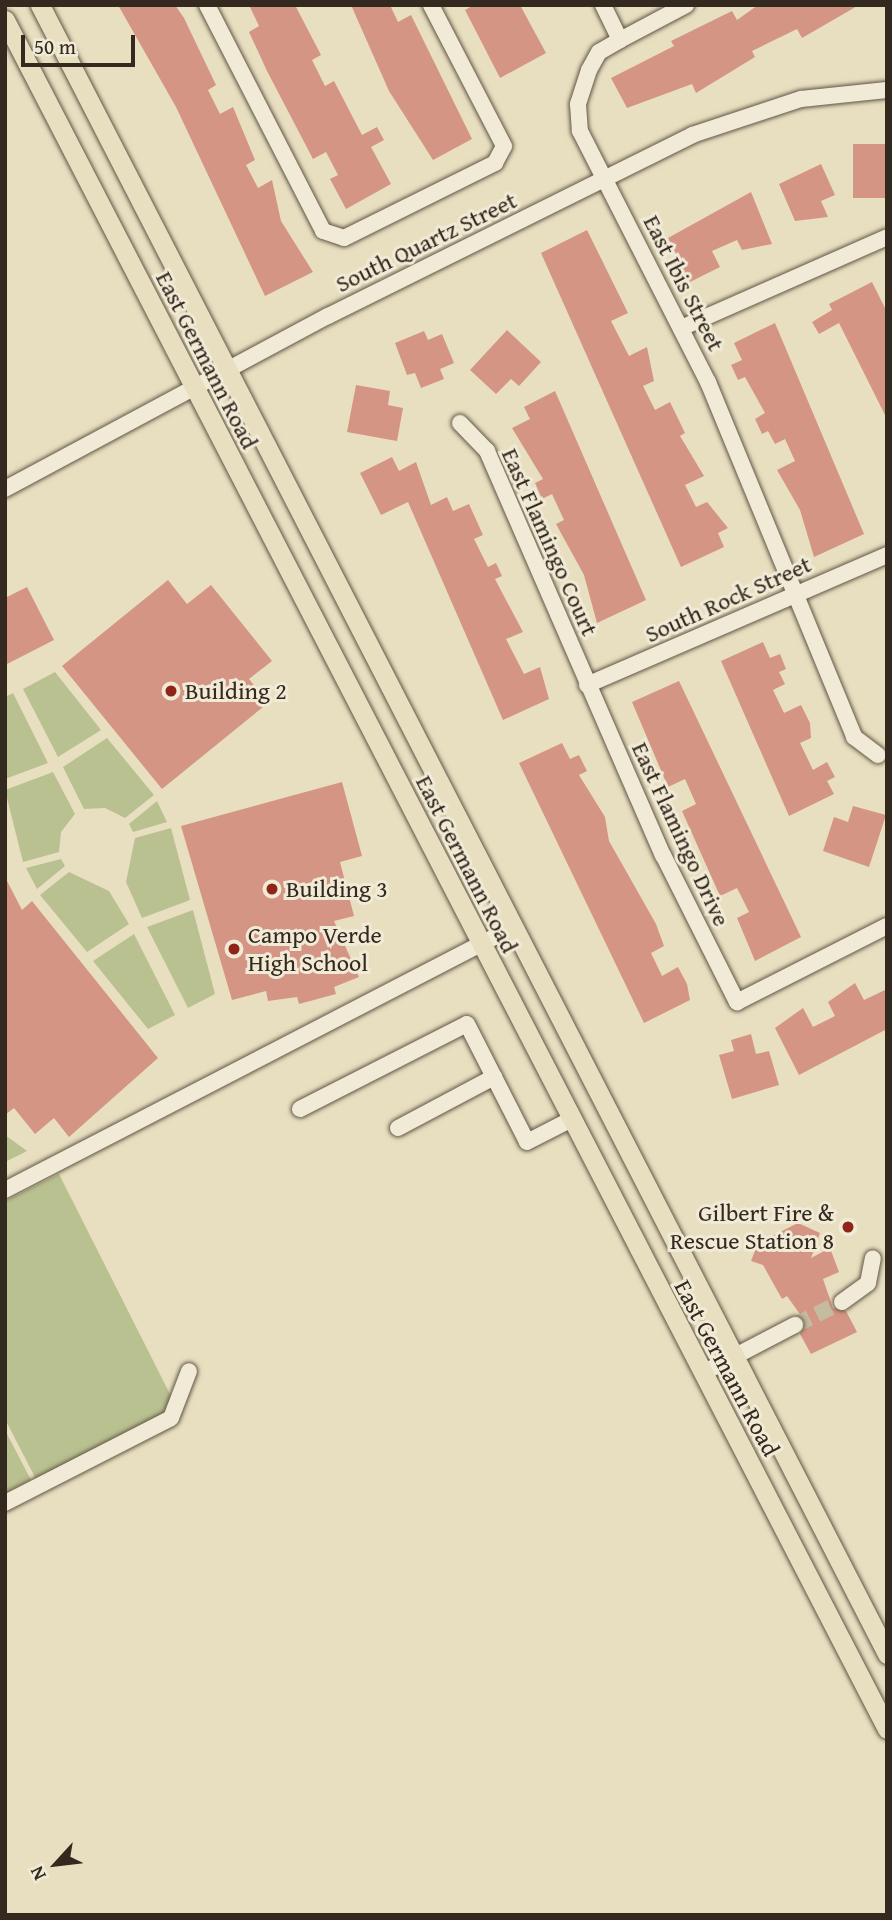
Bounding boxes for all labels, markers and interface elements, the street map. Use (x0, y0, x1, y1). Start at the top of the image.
scale bar (24, 21, 138, 65)
text: 50 m (34, 31, 76, 62)
street label: South Quartz Street (331, 186, 521, 298)
street label: East Ibis Street (637, 210, 731, 356)
street label: East Germann Road (150, 266, 264, 454)
street label: East Flamingo Court (496, 444, 604, 640)
street label: South Rock Street (641, 550, 815, 648)
place label: Building 2 (185, 677, 287, 705)
marker: Building 2 (163, 683, 179, 699)
street label: East Flamingo Drive (626, 737, 736, 931)
street label: East Germann Road (410, 770, 524, 958)
place label: Building 3 (286, 875, 388, 903)
marker: Building 3 (264, 881, 280, 897)
place label: Campo Verde High School (248, 921, 382, 977)
marker: Campo Verde High School (226, 941, 242, 957)
place label: Gilbert Fire & Rescue Station 8 (670, 1199, 834, 1255)
marker: Gilbert Fire & Rescue Station 8 (840, 1219, 856, 1235)
street label: East Germann Road (668, 1275, 786, 1461)
north arrow (21, 1829, 91, 1899)
text: N (22, 1862, 53, 1886)

